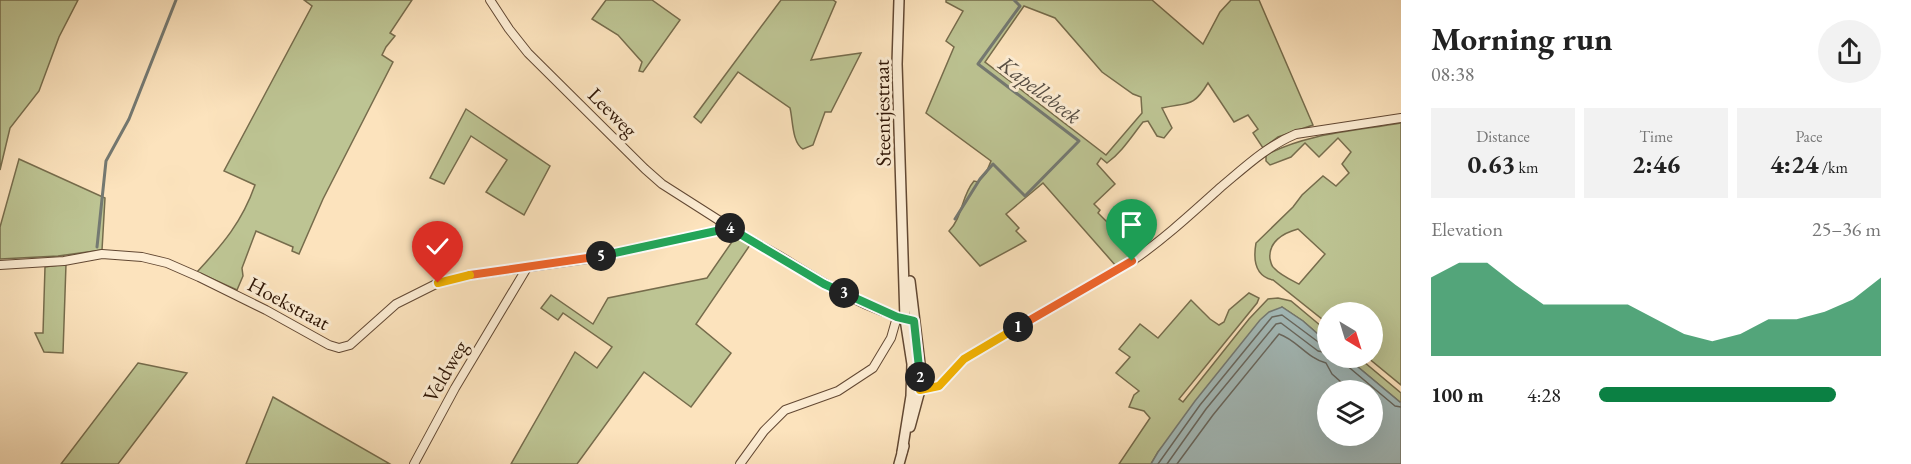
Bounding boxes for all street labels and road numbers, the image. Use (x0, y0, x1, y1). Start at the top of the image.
street label: Steentjestraat (868, 59, 896, 167)
street label: Leeweg (582, 81, 644, 143)
street label: Hoekstraat (243, 270, 335, 336)
street label: Veldweg (417, 334, 474, 407)

